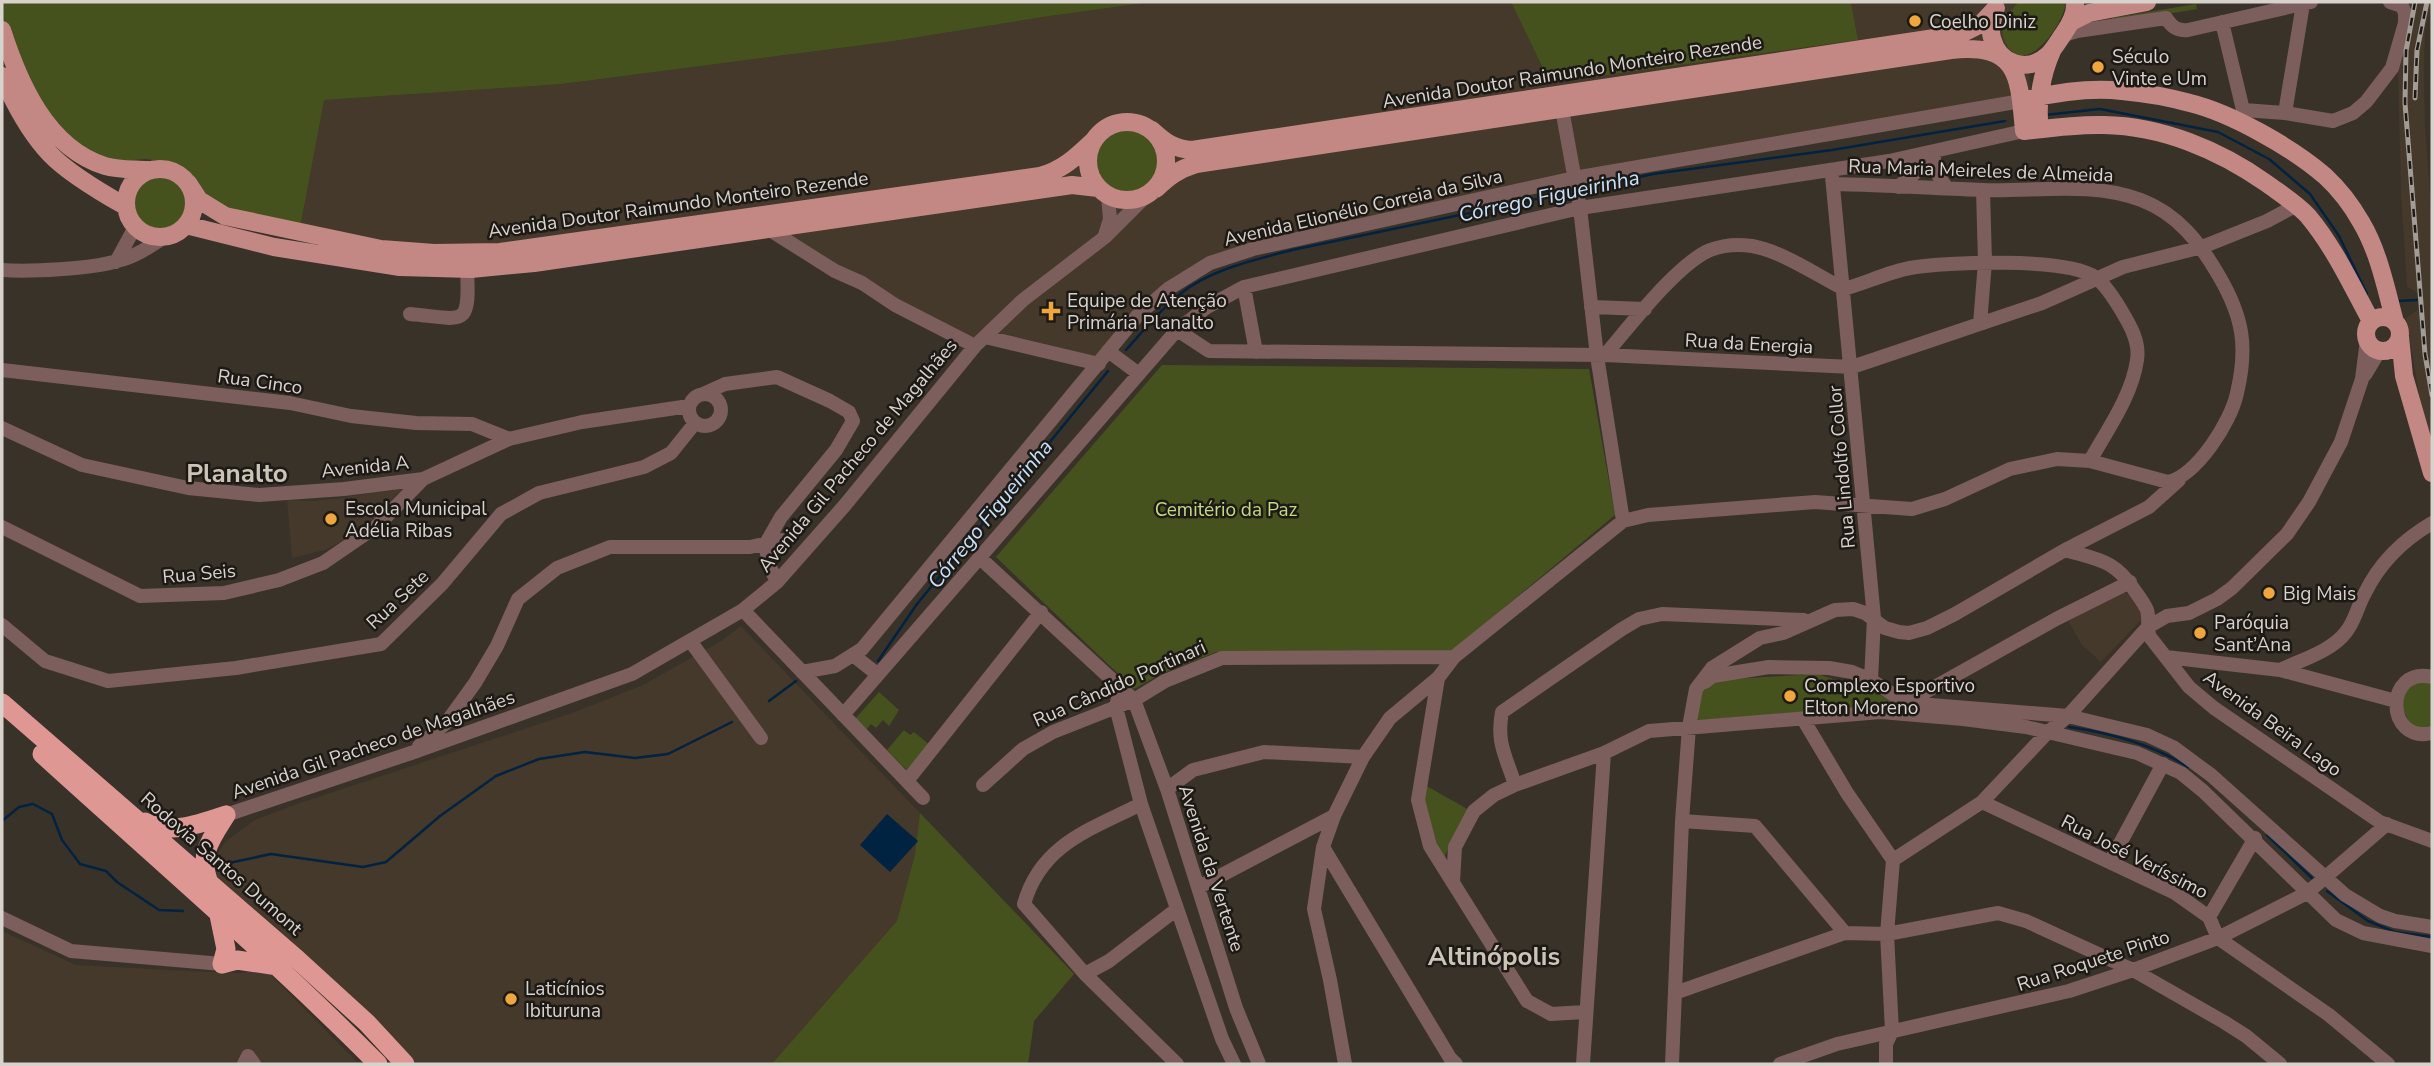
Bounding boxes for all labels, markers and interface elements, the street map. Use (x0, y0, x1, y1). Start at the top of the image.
place label: Coelho Diniz (1929, 9, 2036, 35)
marker: Coelho Diniz (1907, 13, 1923, 29)
street label: Avenida Doutor Raimundo Monteiro Rezende (1381, 29, 1764, 115)
place label: Século Vinte e Um (2111, 44, 2207, 92)
marker: Século Vinte e Um (2090, 59, 2106, 75)
street label: Rua Maria Meireles de Almeida (1848, 153, 2114, 189)
street label: Avenida Elionélio Correia da Silva (1221, 163, 1505, 253)
water label: Córrego Figueirinha (1456, 163, 1642, 229)
street label: Avenida Doutor Raimundo Monteiro Rezende (486, 165, 870, 245)
place label: Equipe de Atenção Primária Planalto (1067, 288, 1227, 336)
marker: Equipe de Atenção Primária Planalto (1041, 301, 1061, 321)
street label: Rua da Energia (1684, 328, 1814, 360)
street label: Avenida Gil Pacheco de Magalhães (752, 333, 963, 578)
street label: Rua Cinco (216, 363, 304, 401)
street label: Rua Lindolfo Collor (1822, 384, 1862, 550)
water label: Córrego Figueirinha (921, 434, 1059, 594)
street label: Avenida A (320, 449, 410, 485)
district label: Planalto (186, 456, 288, 491)
place label: Escola Municipal Adélia Ribas (345, 496, 487, 544)
park label: Cemitério da Paz (1155, 497, 1298, 523)
marker: Escola Municipal Adélia Ribas (323, 511, 339, 527)
street label: Rua Seis (161, 558, 237, 590)
street label: Rua Sete (361, 564, 435, 635)
place label: Big Mais (2283, 581, 2356, 607)
marker: Big Mais (2261, 585, 2277, 601)
place label: Paróquia Sant’Ana (2214, 610, 2291, 658)
marker: Paróquia Sant’Ana (2192, 625, 2208, 641)
street label: Rua Cândido Portinari (1029, 634, 1210, 734)
street label: Avenida Beira Lago (2198, 665, 2347, 783)
place label: Complexo Esportivo Elton Moreno (1804, 673, 1975, 721)
street label: Avenida Gil Pacheco de Magalhães (228, 684, 518, 806)
marker: Complexo Esportivo Elton Moreno (1782, 688, 1798, 704)
street label: Avenida da Vertente (1172, 782, 1250, 955)
street label: Rodovia Santos Dumont (135, 786, 308, 942)
street label: Rua José Veríssimo (2056, 809, 2213, 905)
street label: Rua Roquete Pinto (2014, 924, 2173, 998)
district label: Altinópolis (1428, 939, 1560, 974)
place label: Laticínios Ibituruna (525, 976, 605, 1024)
marker: Laticínios Ibituruna (503, 991, 519, 1007)

